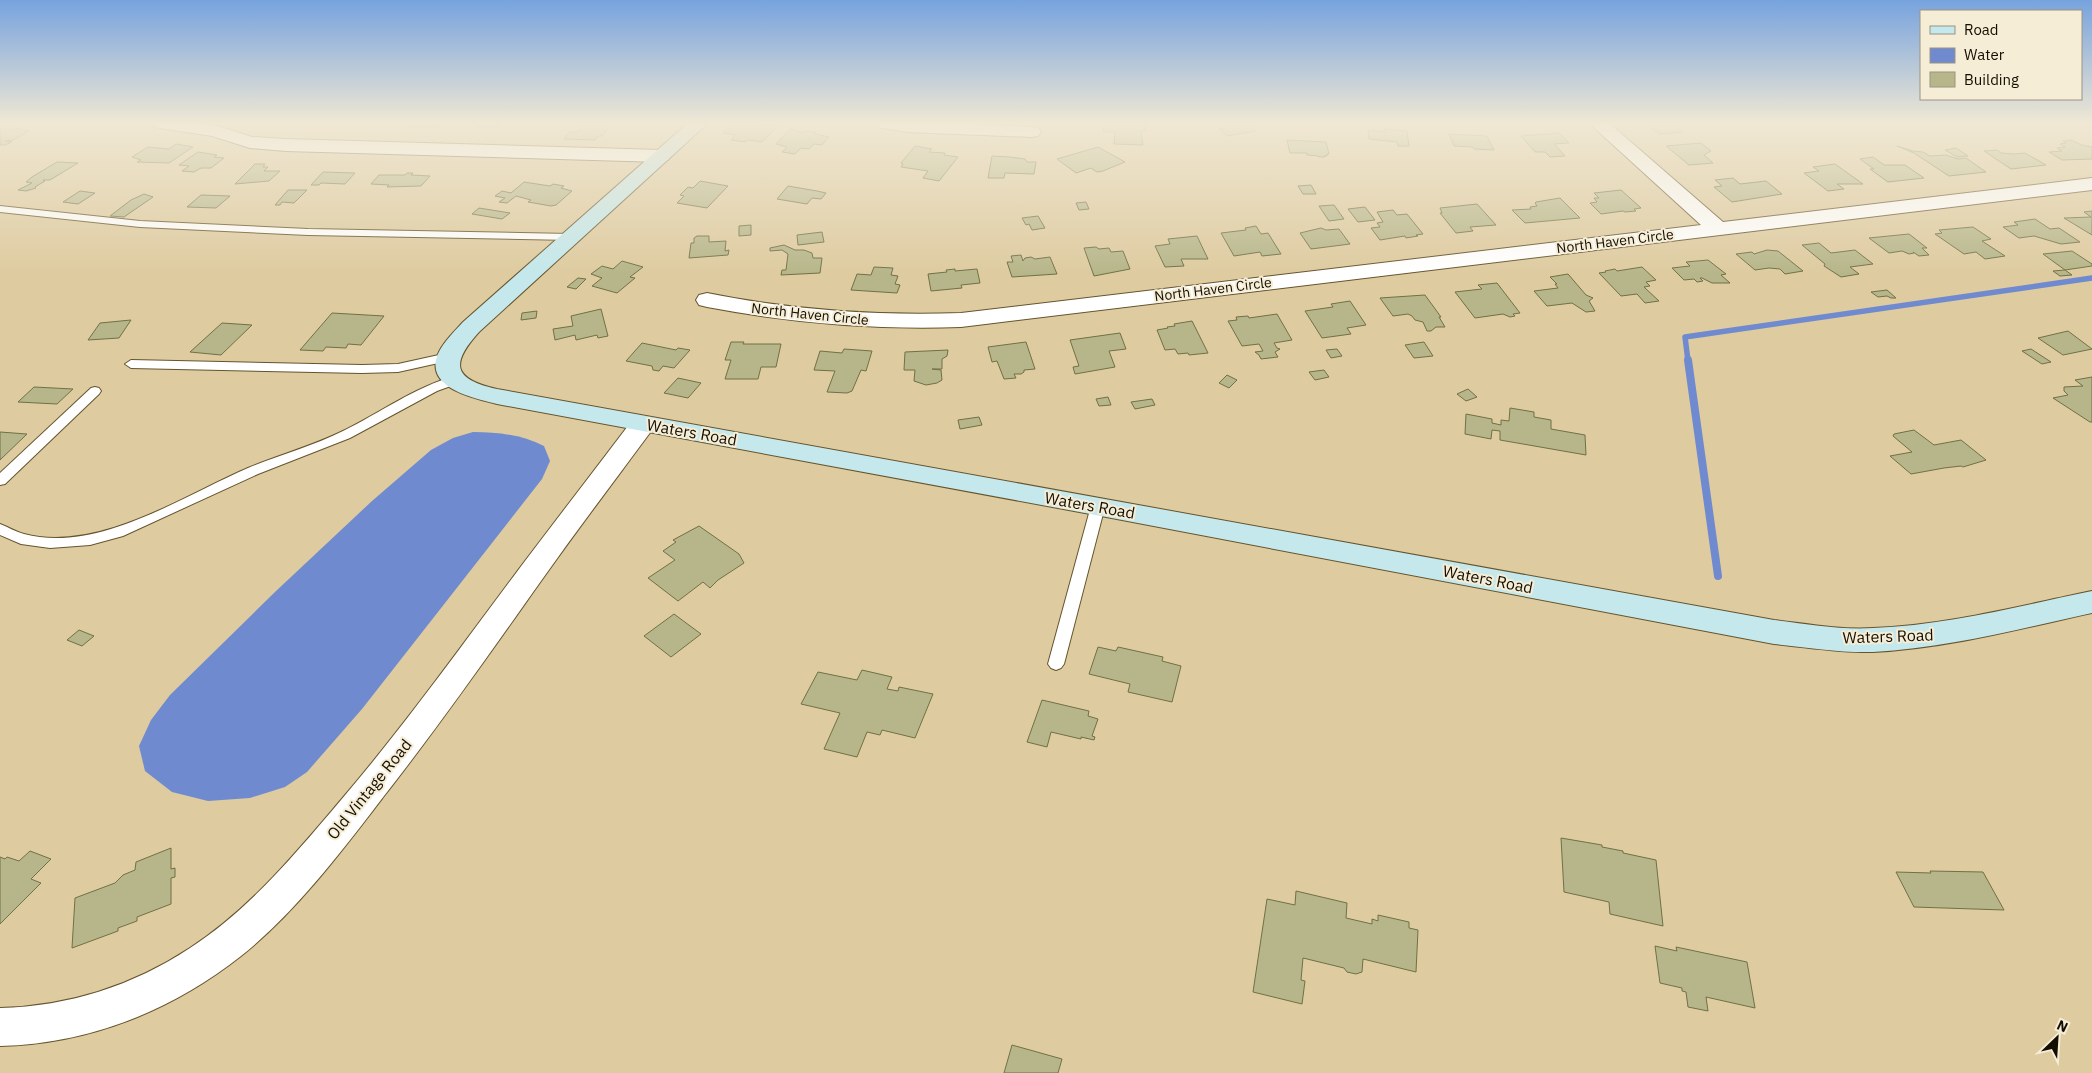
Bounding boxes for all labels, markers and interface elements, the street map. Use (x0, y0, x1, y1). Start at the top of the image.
legend (1920, 10, 2082, 100)
text: Road (1964, 20, 1999, 39)
text: Water (1964, 45, 2005, 64)
text: Building (1964, 70, 2019, 89)
street label: North Haven Circle (1555, 225, 1675, 257)
street label: North Haven Circle (1153, 273, 1273, 305)
street label: North Haven Circle (750, 299, 870, 329)
street label: Waters Road (645, 414, 739, 450)
street label: Waters Road (1043, 487, 1137, 523)
street label: Waters Road (1441, 560, 1535, 598)
street label: Waters Road (1842, 624, 1934, 648)
street label: Old Vintage Road (322, 735, 416, 843)
north arrow (2032, 1013, 2082, 1063)
text: N (2054, 1016, 2071, 1037)

